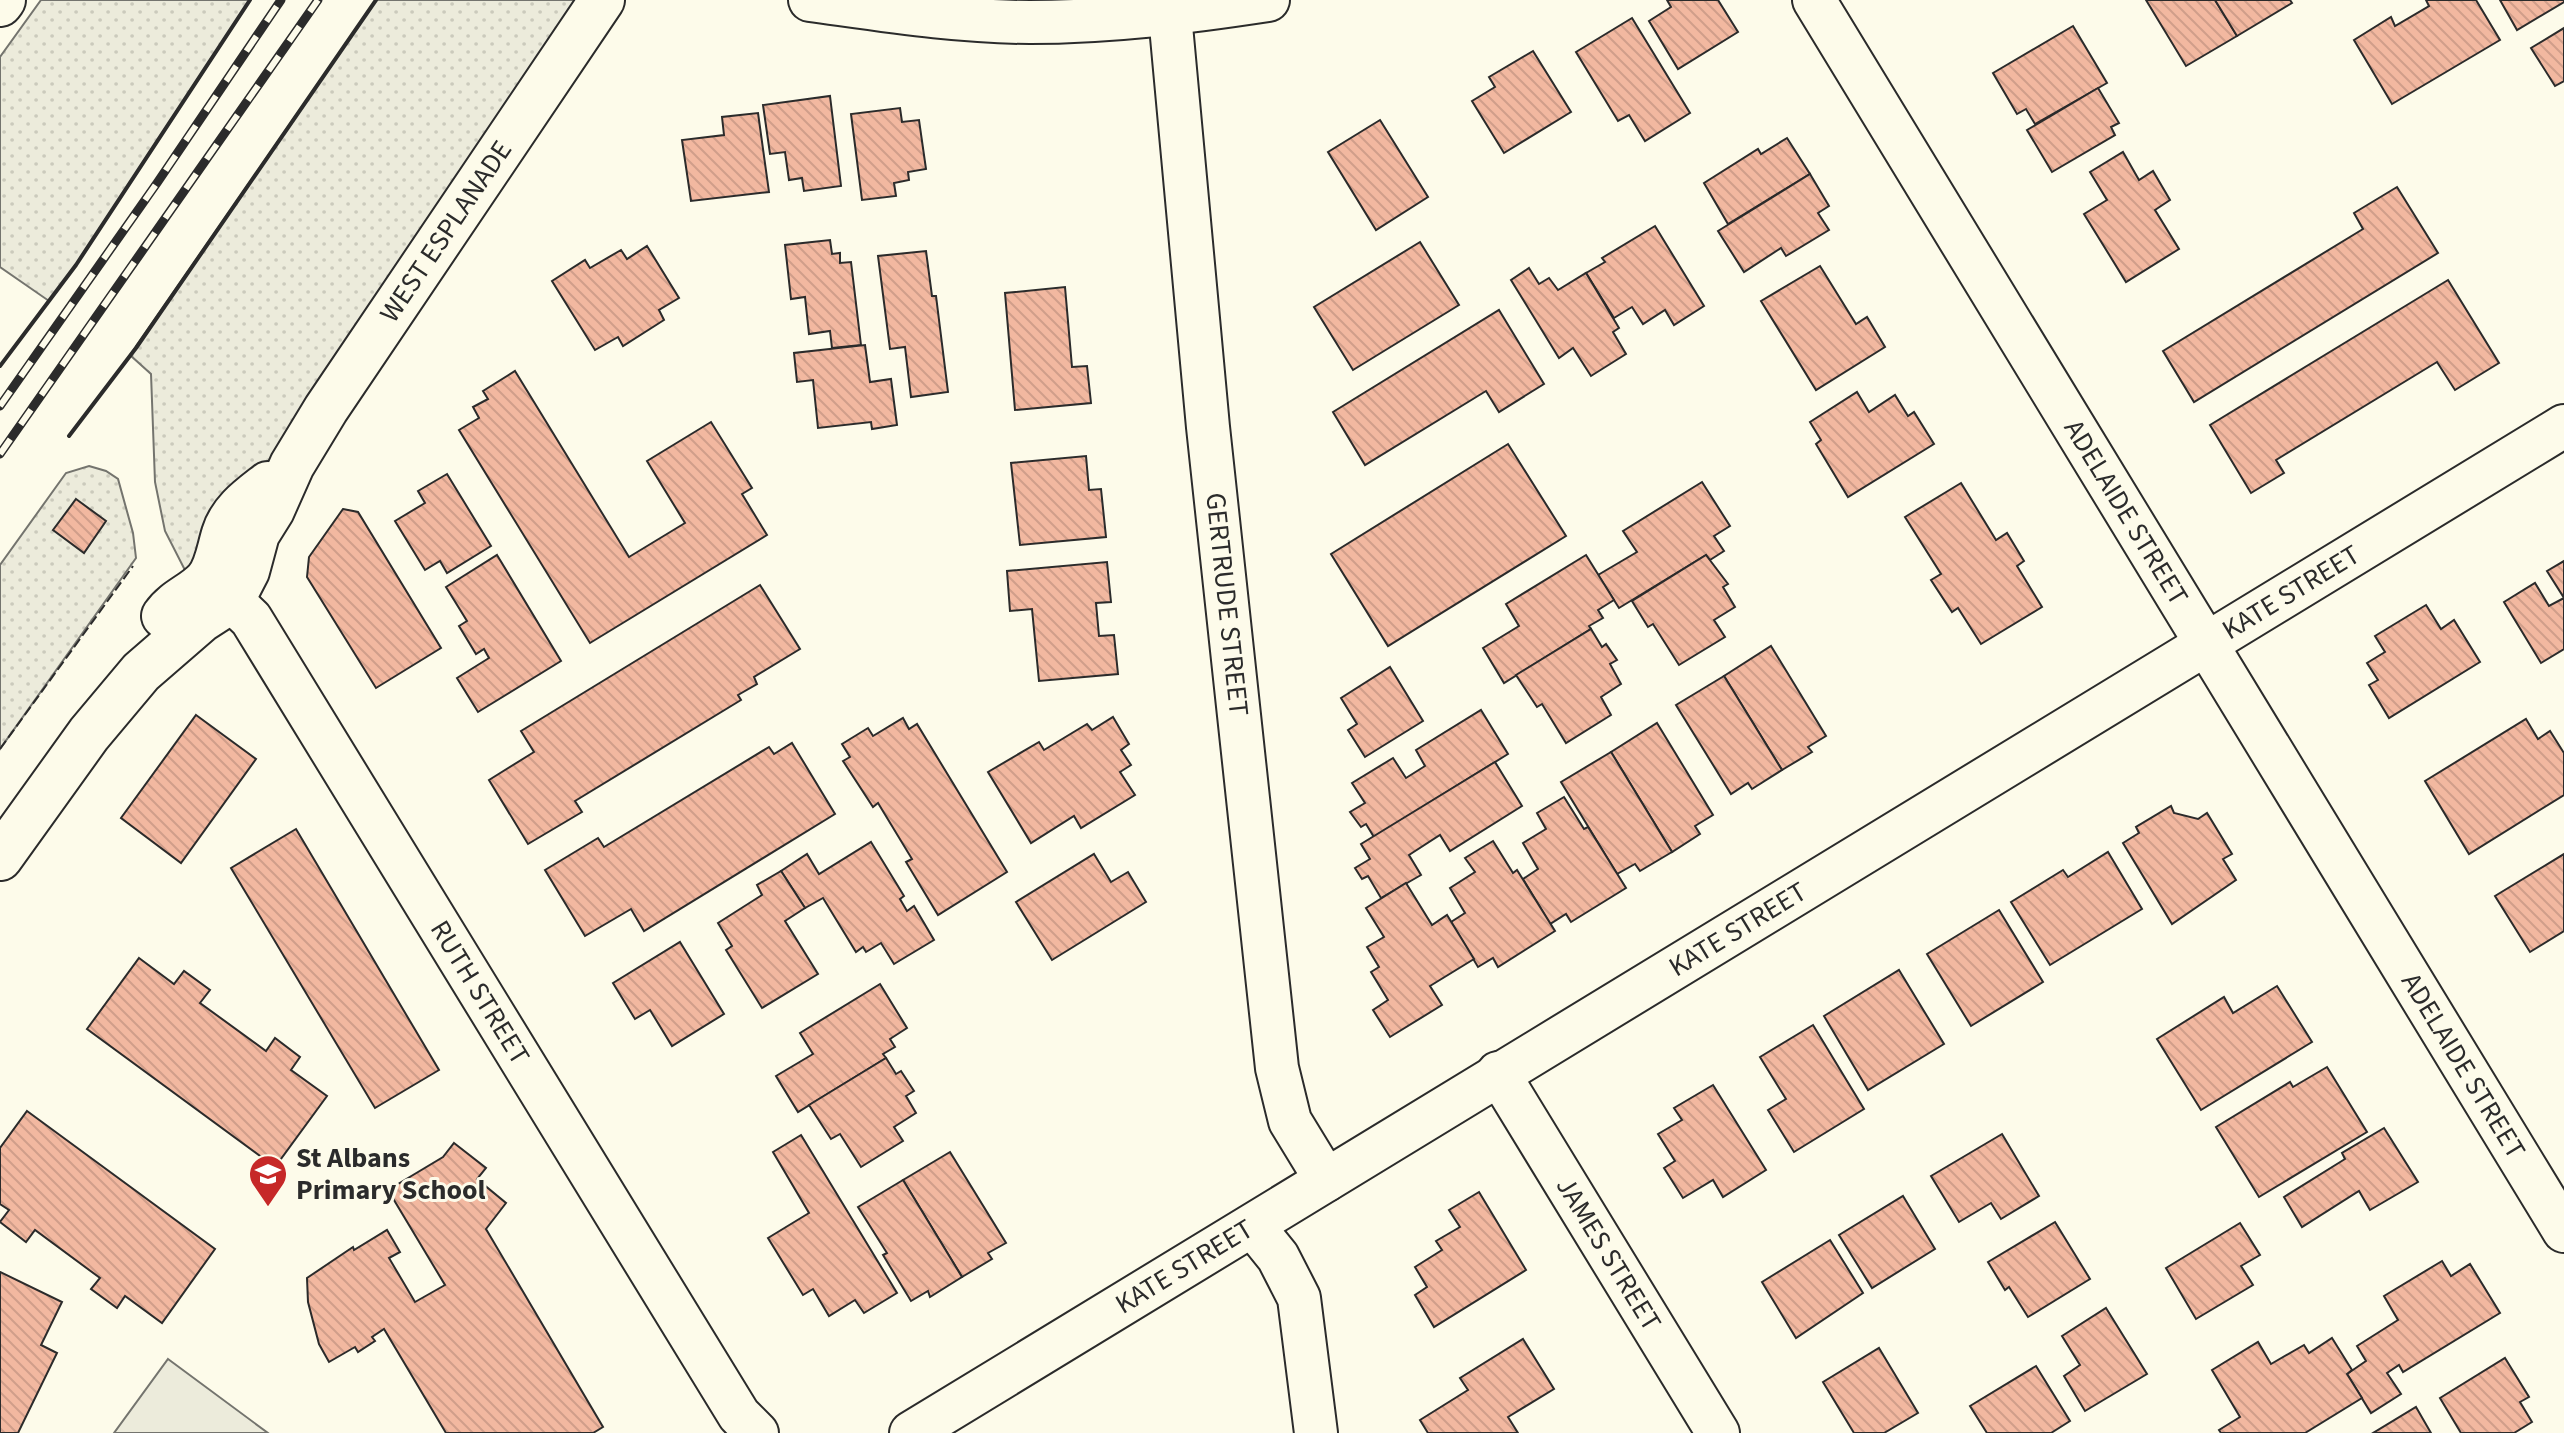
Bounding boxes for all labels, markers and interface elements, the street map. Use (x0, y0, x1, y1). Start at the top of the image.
street label: WEST ESPLANADE (370, 133, 522, 330)
street label: ADELAIDE STREET (2054, 412, 2198, 613)
street label: GERTRUDE STREET (1195, 491, 1259, 718)
street label: KATE STREET (2215, 535, 2368, 650)
street label: KATE STREET (1661, 872, 1814, 987)
street label: RUTH STREET (420, 913, 540, 1072)
street label: ADELAIDE STREET (2391, 965, 2535, 1166)
place label: St Albans Primary School (296, 1138, 486, 1210)
school or university icon: St Albans Primary School (247, 1153, 289, 1208)
street label: JAMES STREET (1546, 1169, 1671, 1339)
street label: KATE STREET (1108, 1209, 1261, 1324)

